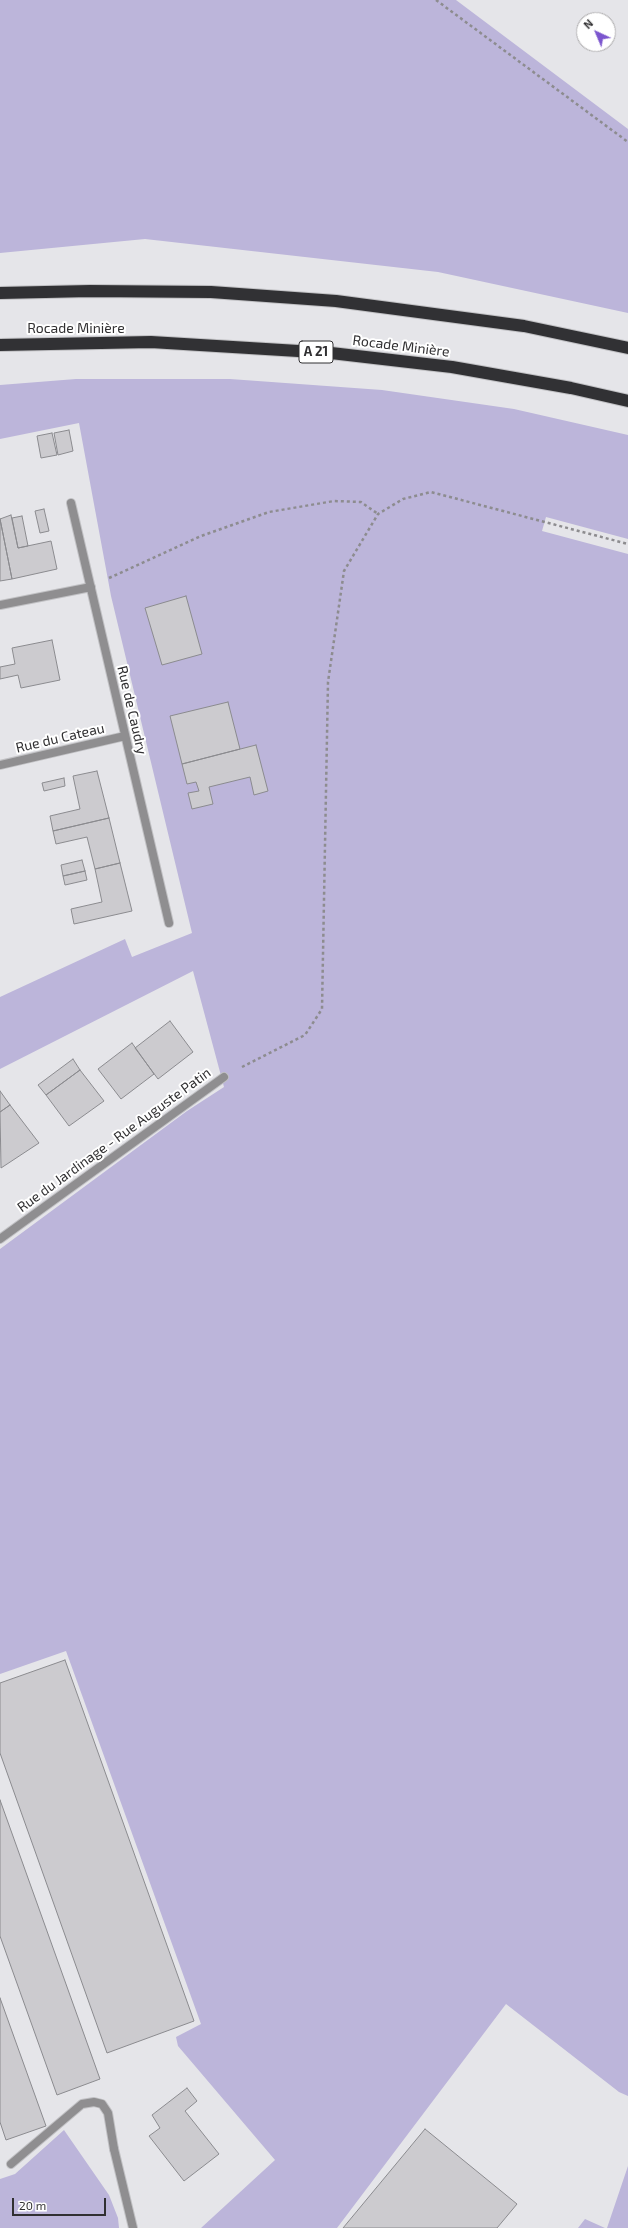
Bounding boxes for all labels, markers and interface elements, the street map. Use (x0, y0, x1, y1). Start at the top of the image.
north arrow (576, 12, 616, 52)
text: N (581, 16, 595, 31)
street label: Rocade Minière (27, 320, 125, 336)
street label: Rocade Minière (352, 332, 450, 360)
road number: A 21 (299, 341, 333, 363)
street label: Rue de Caudry (114, 664, 150, 756)
street label: Rue du Cateau (14, 720, 106, 756)
street label: Rue du Jardinage - Rue Auguste Patin (14, 1064, 214, 1216)
scale bar (14, 2190, 108, 2216)
text: 20 m (19, 2198, 46, 2212)

